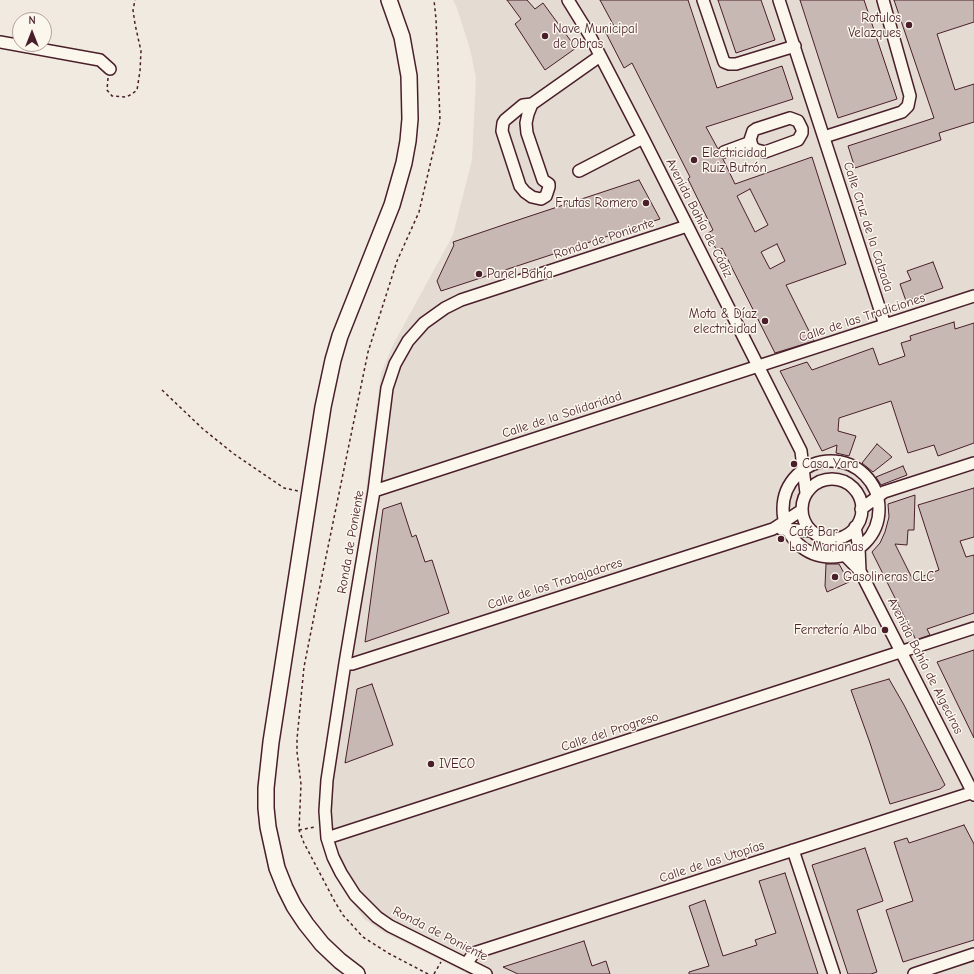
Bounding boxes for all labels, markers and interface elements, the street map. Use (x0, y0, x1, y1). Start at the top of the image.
place label: Rotulos Velazques (848, 10, 901, 41)
north arrow (12, 12, 52, 52)
text: N (28, 14, 36, 27)
marker: Rotulos Velazques (904, 20, 914, 30)
place label: Nave Municipal de Obras (553, 21, 638, 52)
marker: Nave Municipal de Obras (540, 31, 550, 41)
place label: Electricidad Ruiz Butrón (702, 145, 767, 176)
marker: Electricidad Ruiz Butrón (689, 155, 699, 165)
street label: Avenida Bahía de Cádiz (662, 156, 736, 280)
street label: Calle Cruz de la Calzada (840, 160, 896, 294)
place label: Frutas Romero (555, 195, 638, 211)
marker: Frutas Romero (641, 198, 651, 208)
street label: Ronda de Poniente (552, 215, 656, 263)
place label: Panel Bahía (487, 266, 553, 282)
marker: Panel Bahía (474, 269, 484, 279)
street label: Calle de las Tradiciones (797, 290, 927, 346)
place label: Mota & Díaz electricidad (689, 306, 757, 337)
marker: Mota & Díaz electricidad (760, 316, 770, 326)
street label: Calle de la Solidaridad (500, 388, 624, 442)
place label: Casa Yara (802, 456, 858, 472)
marker: Casa Yara (789, 459, 799, 469)
street label: Ronda de Poniente (334, 489, 368, 595)
place label: Café Bar Las Marianas (789, 524, 863, 555)
marker: Café Bar Las Marianas (776, 534, 786, 544)
street label: Calle de los Trabajadores (486, 555, 624, 613)
place label: Gasolineras CLC (843, 569, 934, 585)
marker: Gasolineras CLC (830, 572, 840, 582)
street label: Avenida Bahía de Algeciras (884, 595, 966, 737)
place label: Ferretería Alba (794, 622, 877, 638)
marker: Ferretería Alba (880, 625, 890, 635)
street label: Calle del Progreso (559, 709, 661, 755)
place label: IVECO (439, 756, 475, 772)
marker: IVECO (426, 759, 436, 769)
street label: Calle de las Utopías (658, 838, 766, 886)
street label: Ronda de Poniente (390, 903, 490, 965)

